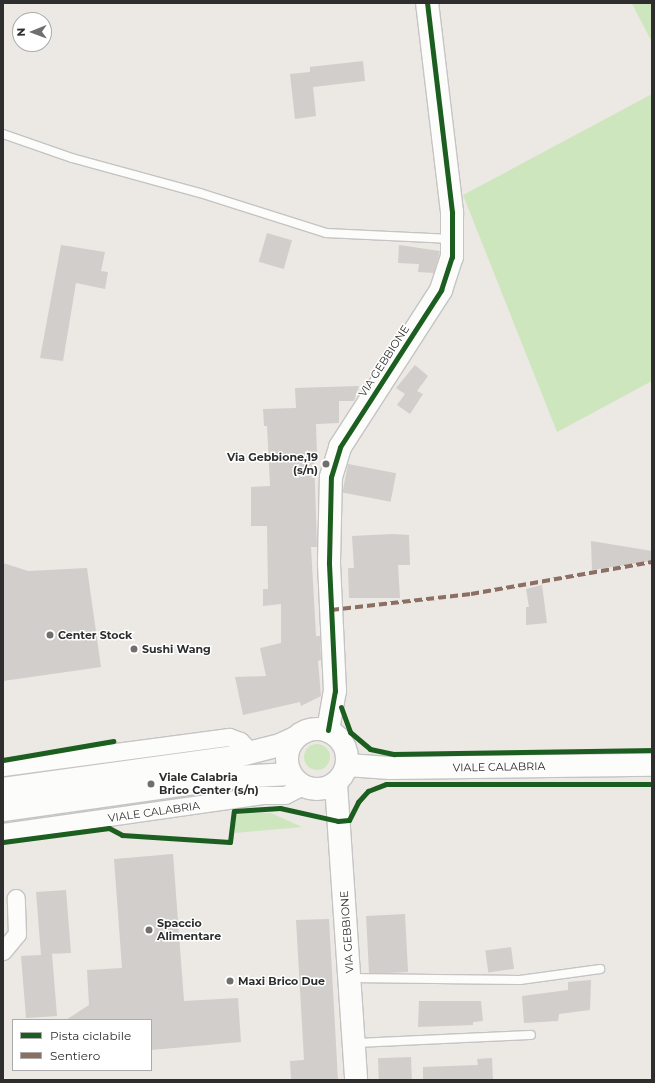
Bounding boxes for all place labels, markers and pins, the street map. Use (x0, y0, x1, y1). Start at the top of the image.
place label: Via Gebbione,19 (s/n) (227, 451, 318, 477)
marker: Via Gebbione,19 (s/n) (321, 459, 331, 469)
place label: Center Stock (58, 628, 132, 642)
marker: Center Stock (45, 630, 55, 640)
place label: Sushi Wang (142, 642, 211, 656)
marker: Sushi Wang (129, 644, 139, 654)
place label: Viale Calabria Brico Center (s/n) (159, 771, 259, 797)
marker: Viale Calabria Brico Center (s/n) (146, 779, 156, 789)
place label: Spaccio Alimentare (157, 917, 221, 943)
marker: Spaccio Alimentare (144, 925, 154, 935)
place label: Maxi Brico Due (238, 974, 325, 988)
marker: Maxi Brico Due (225, 976, 235, 986)

